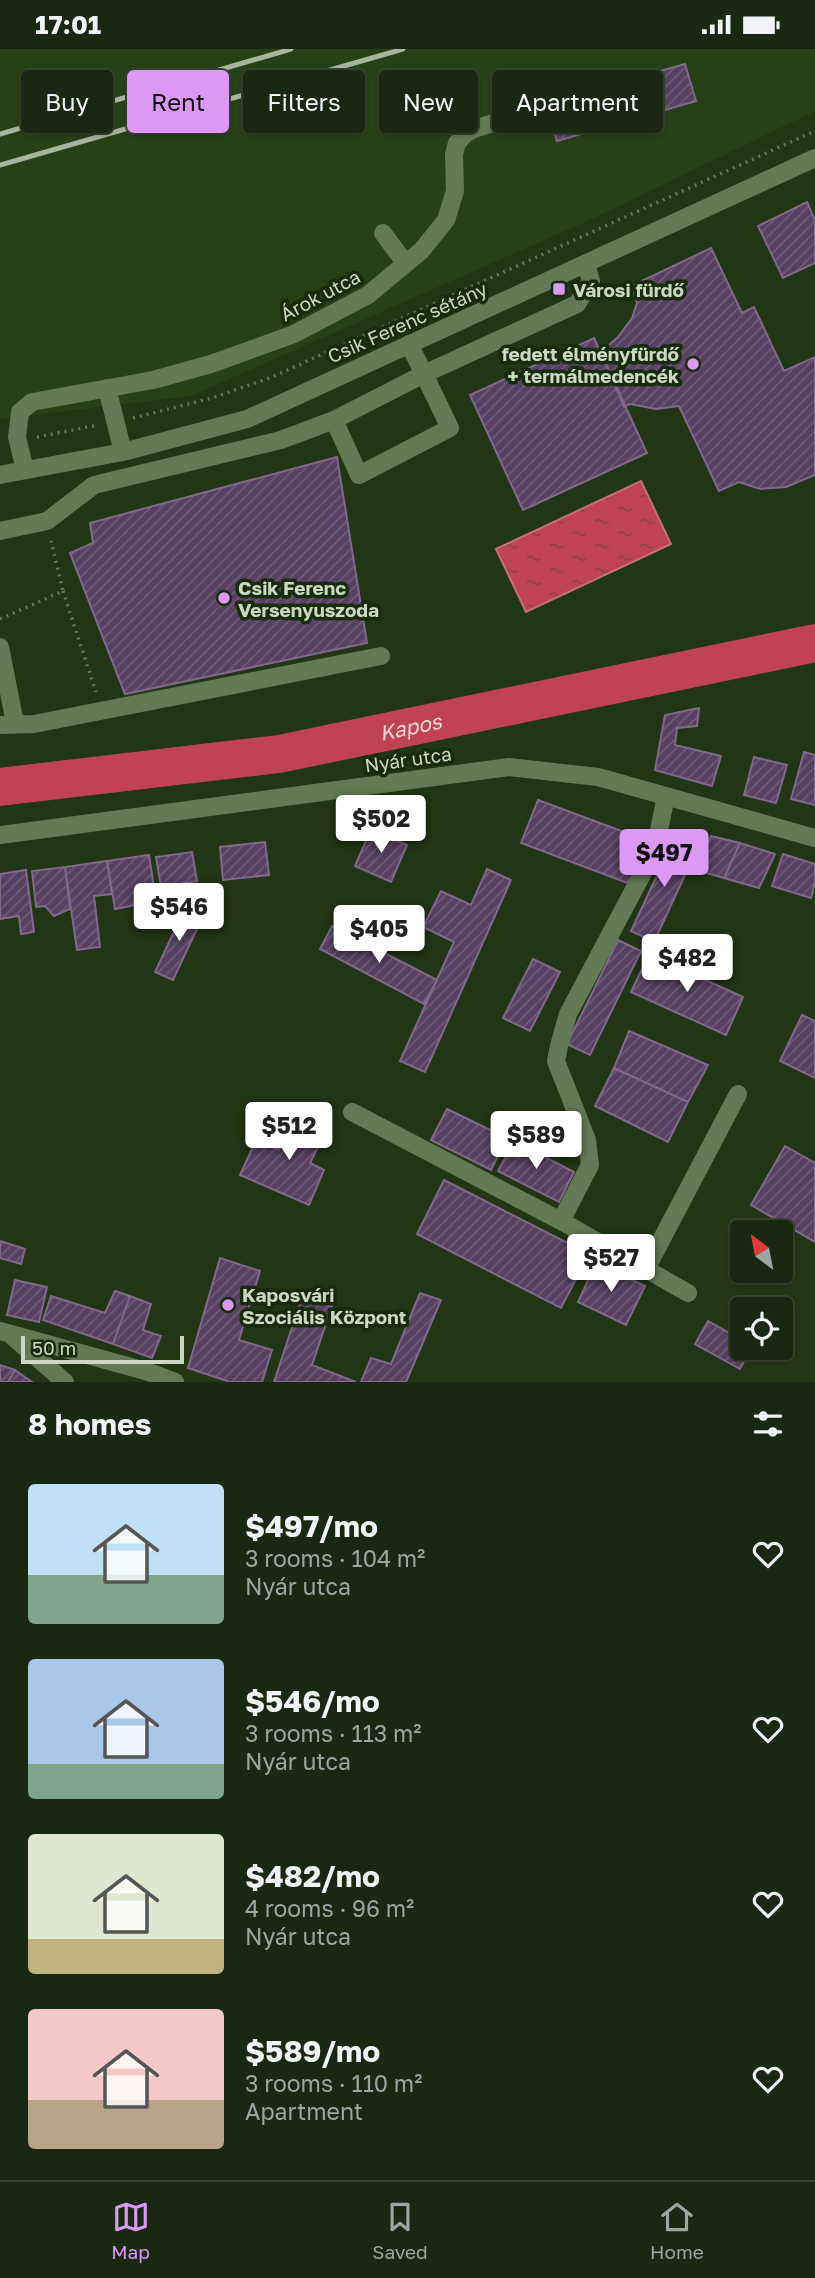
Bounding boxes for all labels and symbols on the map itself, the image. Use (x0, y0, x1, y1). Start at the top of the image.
street label: Árok utca (276, 264, 364, 326)
street label: Csik Ferenc sétány (324, 276, 491, 368)
place label: Városi fürdő (573, 278, 684, 301)
marker: Városi fürdő (551, 281, 567, 297)
place label: fedett élményfürdő + termálmedencék (502, 342, 680, 387)
marker: fedett élményfürdő + termálmedencék (685, 356, 701, 372)
place label: Csik Ferenc Versenyuszoda (238, 576, 379, 621)
marker: Csik Ferenc Versenyuszoda (216, 590, 232, 606)
water label: Kapos (377, 708, 445, 746)
street label: Nyár utca (363, 742, 453, 776)
pin: $502 (340, 795, 422, 855)
pin: $497 (623, 829, 705, 889)
pin: $546 (138, 883, 220, 943)
pin: $405 (338, 905, 420, 965)
pin: $482 (646, 935, 728, 994)
pin: $512 (248, 1103, 330, 1162)
pin: $589 (495, 1111, 577, 1171)
north arrow (730, 1220, 793, 1283)
pin: $527 (570, 1235, 652, 1294)
place label: Kaposvári Szociális Központ (242, 1283, 407, 1328)
marker: Kaposvári Szociális Központ (220, 1297, 236, 1313)
scale bar (21, 1333, 184, 1365)

